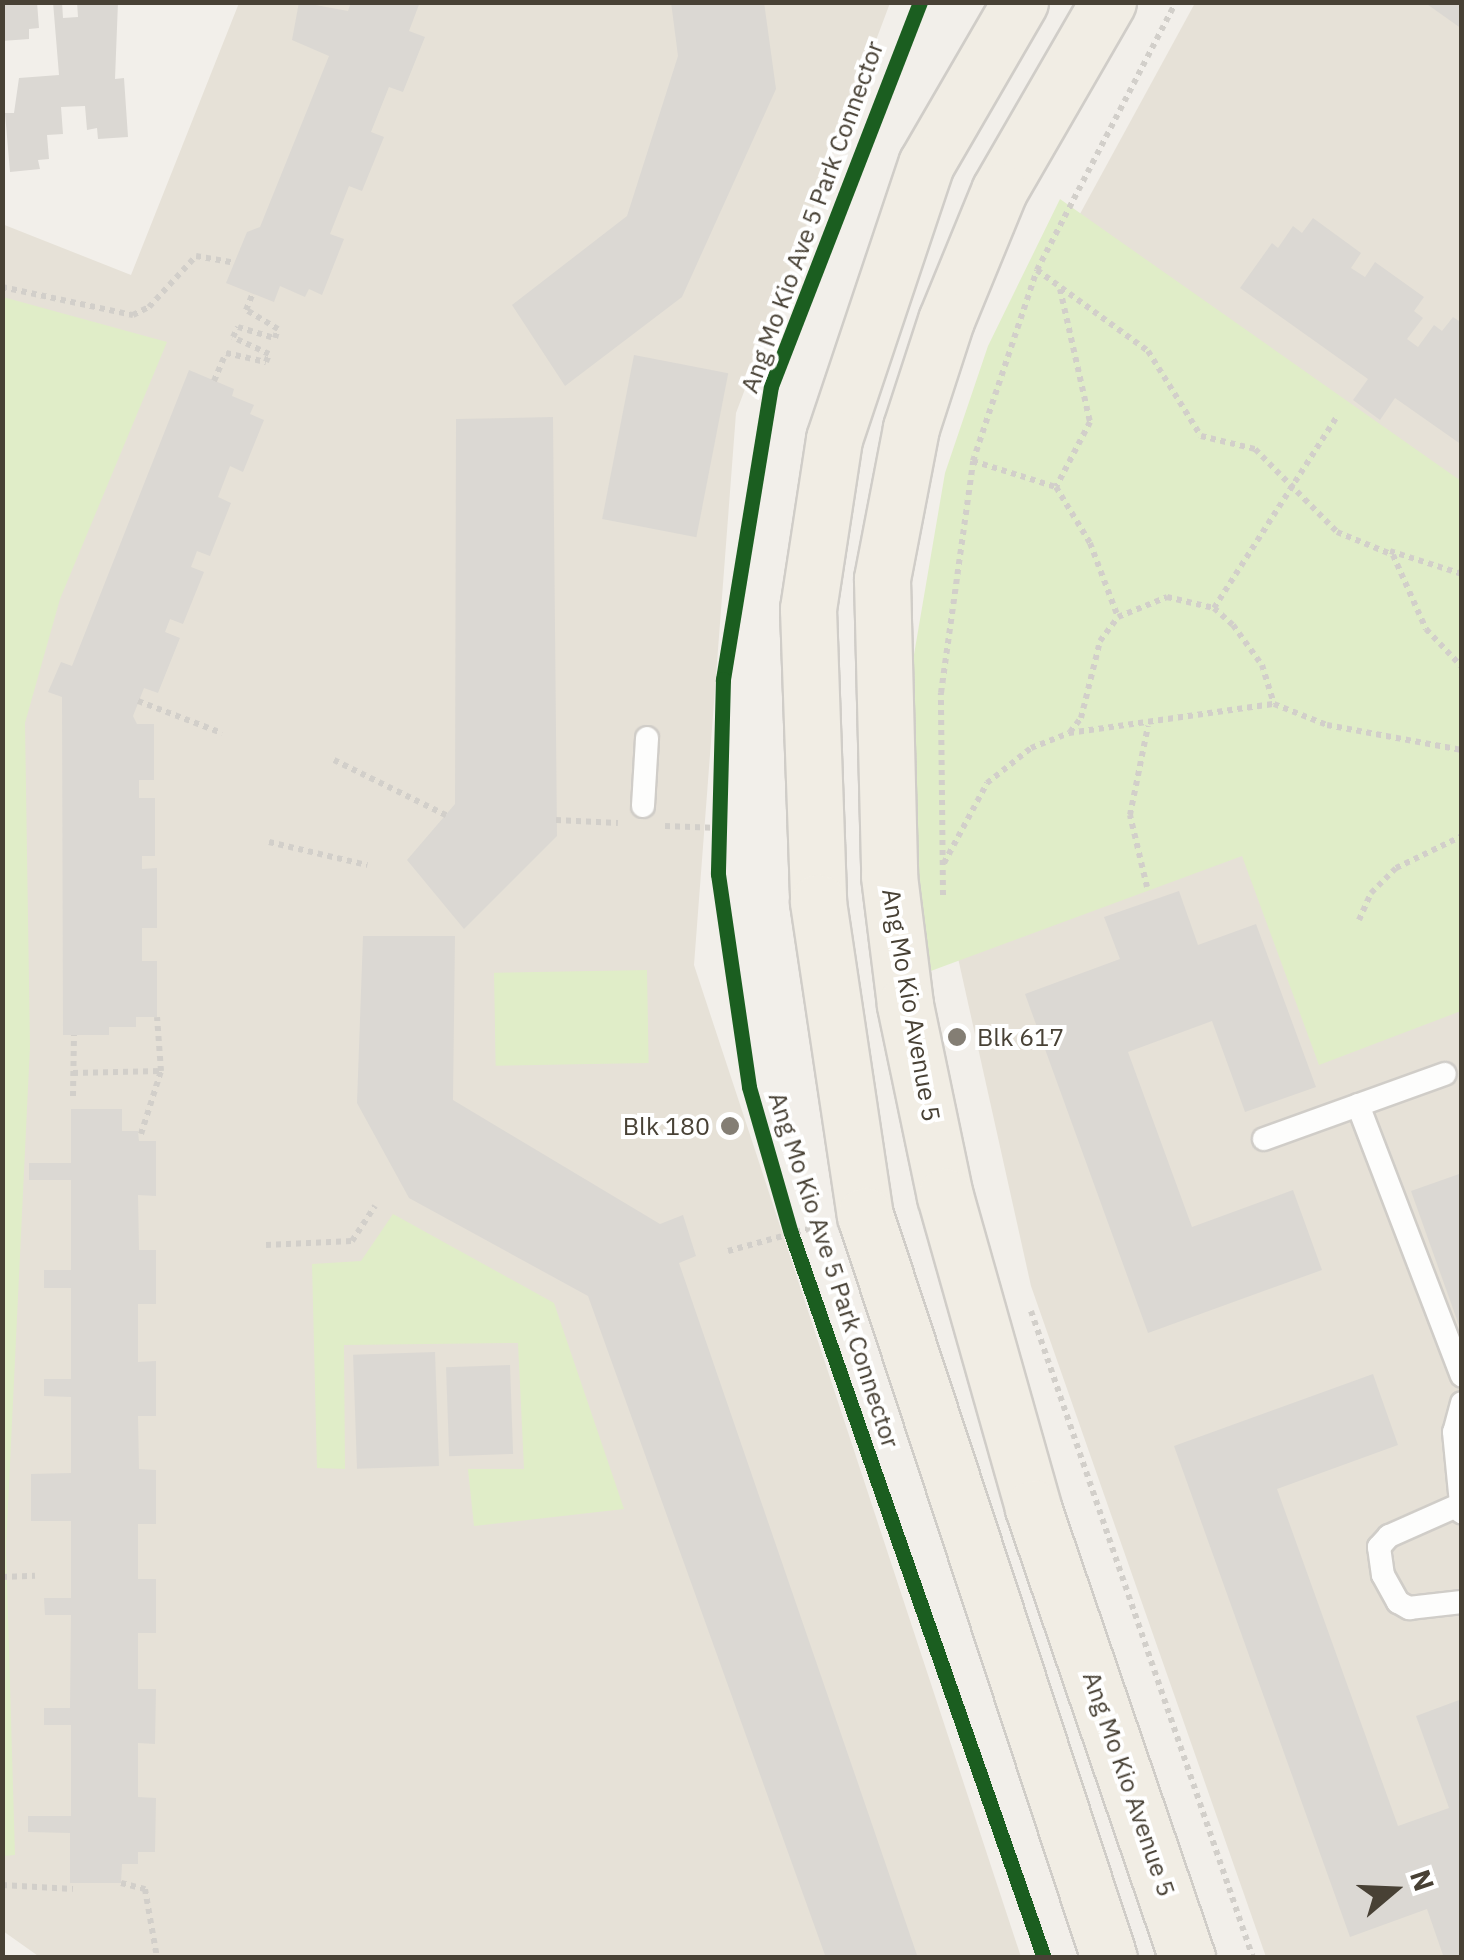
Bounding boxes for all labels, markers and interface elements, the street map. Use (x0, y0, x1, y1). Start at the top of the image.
street label: Ang Mo Kio Ave 5 Park Connector (734, 37, 890, 397)
street label: Ang Mo Kio Avenue 5 (876, 886, 946, 1124)
place label: Blk 617 (977, 1022, 1064, 1052)
marker: Blk 617 (946, 1026, 968, 1048)
street label: Ang Mo Kio Ave 5 Park Connector (762, 1088, 906, 1452)
place label: Blk 180 (623, 1111, 710, 1141)
marker: Blk 180 (719, 1115, 741, 1137)
street label: Ang Mo Kio Avenue 5 (1076, 1668, 1182, 1900)
north arrow (1344, 1840, 1444, 1940)
text: N (1402, 1864, 1444, 1896)

